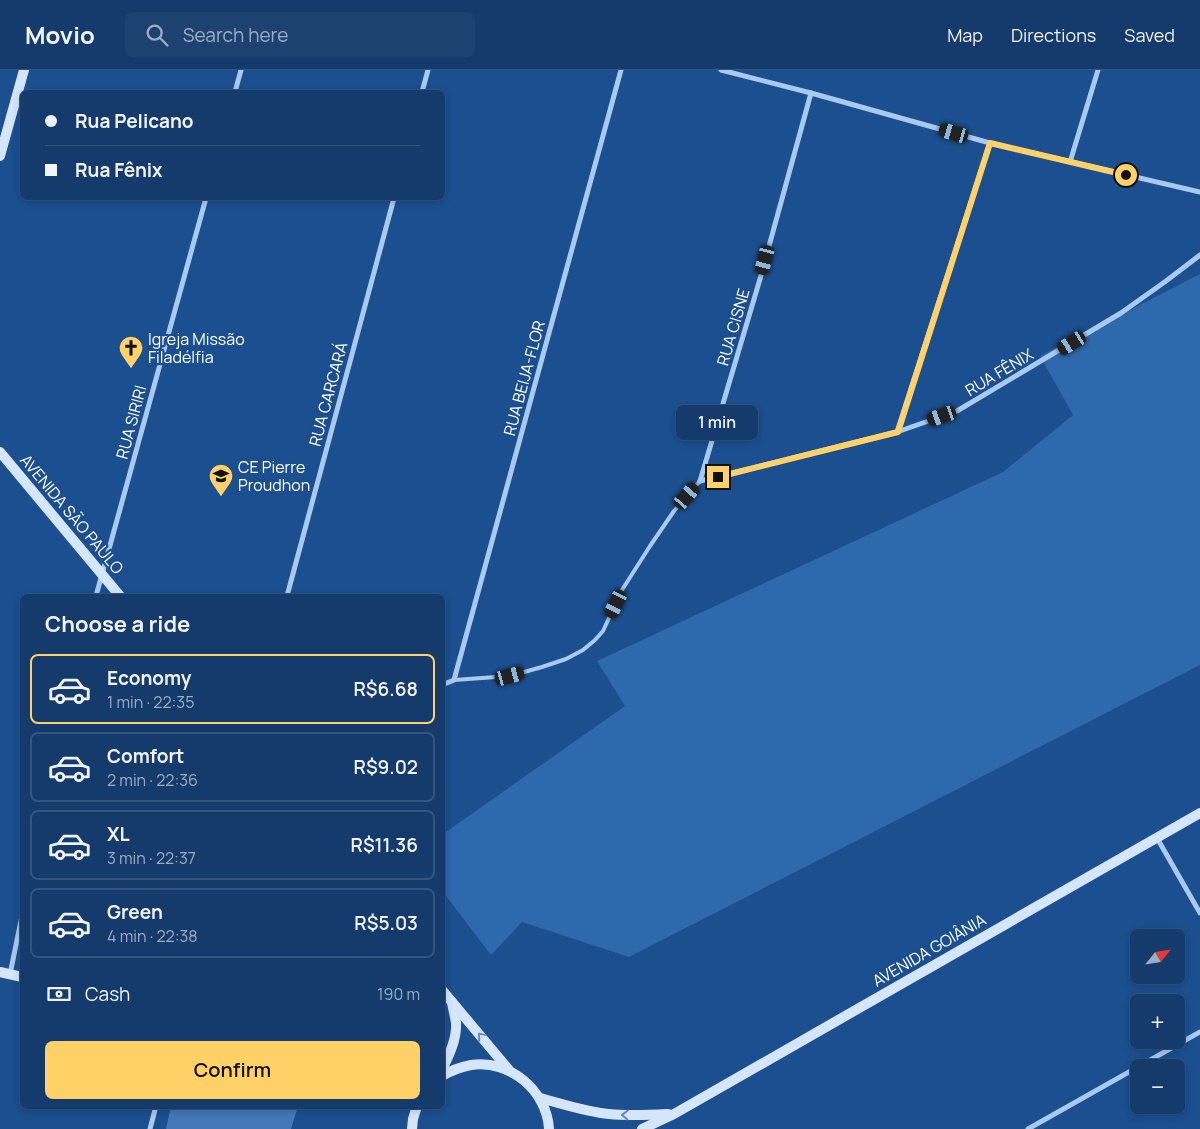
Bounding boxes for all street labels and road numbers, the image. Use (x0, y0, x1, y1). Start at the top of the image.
street label: RUA CISNE (711, 286, 755, 368)
street label: RUA BEIJA-FLOR (498, 318, 550, 438)
street label: RUA CARCARÁ (304, 340, 352, 448)
street label: RUA FÊNIX (961, 343, 1037, 401)
street label: RUA SIRIRI (111, 383, 151, 461)
street label: AVENIDA SÃO PAULO (15, 449, 129, 579)
street label: AVENIDA GOIÂNIA (868, 909, 990, 991)

